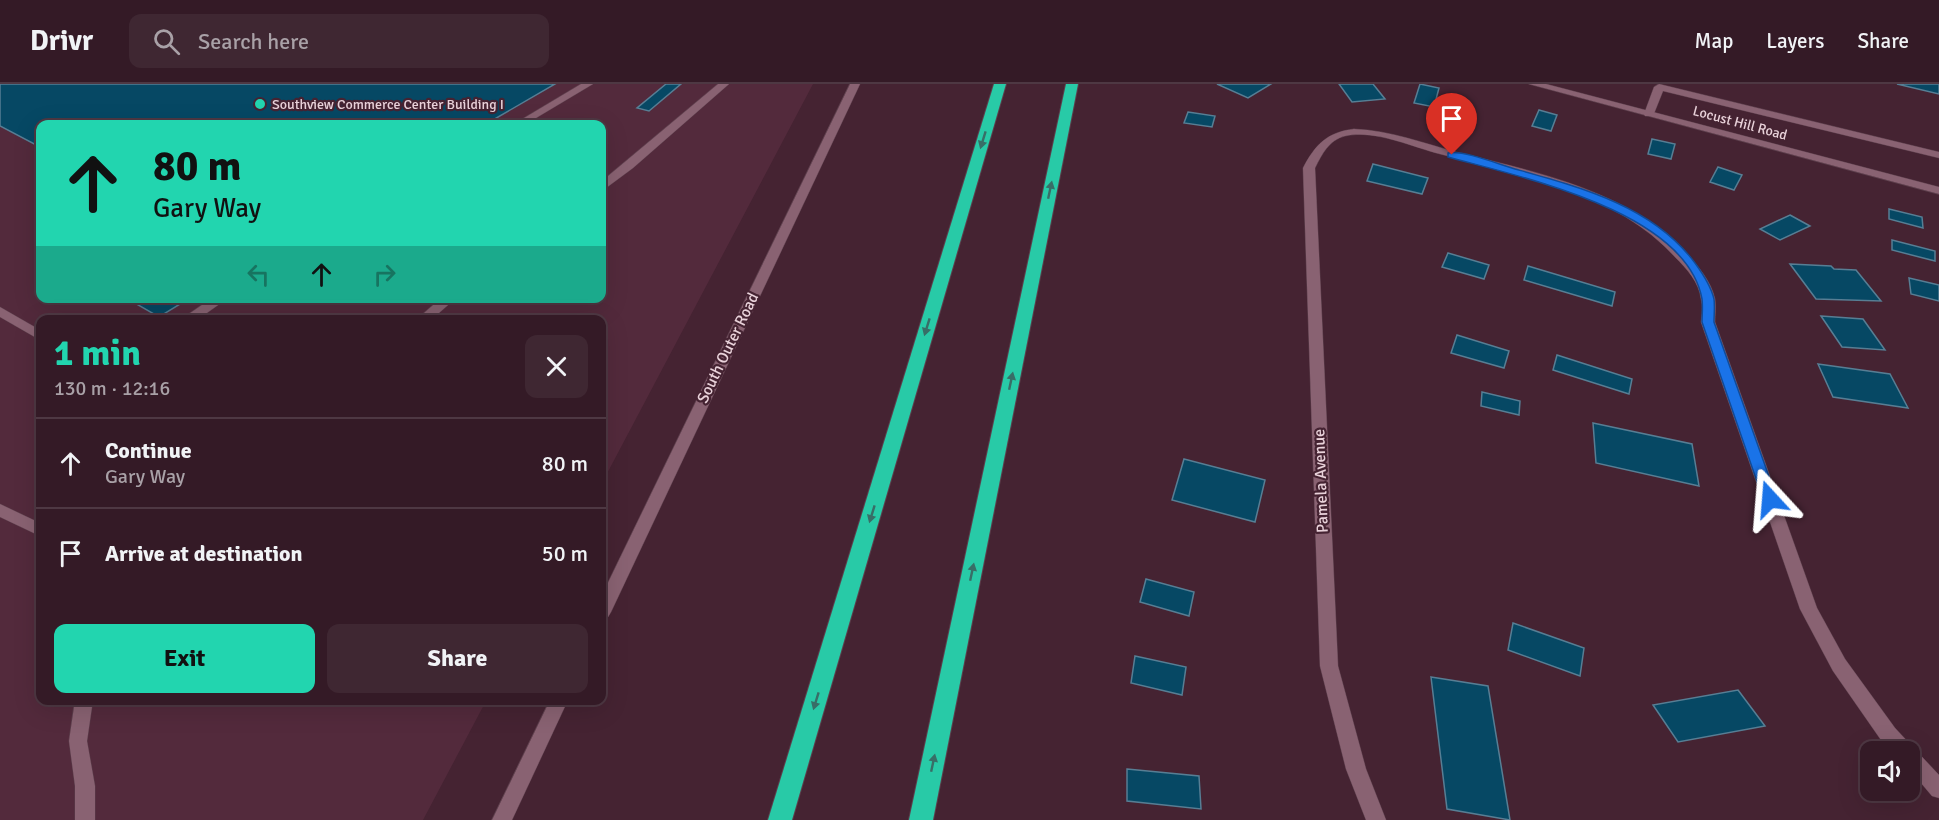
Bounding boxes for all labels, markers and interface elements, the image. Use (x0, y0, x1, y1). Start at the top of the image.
search box (129, 14, 549, 68)
text: Drivr (30, 24, 93, 58)
icon: search (150, 25, 183, 58)
text: Search here (198, 28, 309, 55)
text: Map (1695, 28, 1733, 54)
text: Layers (1766, 28, 1824, 54)
text: Share (1857, 28, 1909, 54)
pin (1426, 93, 1477, 155)
place label: Southview Commerce Center Building I (272, 96, 504, 113)
marker: Southview Commerce Center Building I (253, 97, 267, 111)
icon: arrive (1435, 102, 1468, 135)
street label: Locust Hill Road (1691, 102, 1789, 144)
one-way arrow (978, 131, 987, 149)
text: 80 m (153, 141, 242, 192)
icon: ahead (54, 144, 132, 222)
one-way arrow (1046, 180, 1056, 199)
text: Gary Way (153, 192, 261, 225)
icon: left (242, 258, 275, 291)
icon: ahead (305, 258, 338, 291)
icon: right (368, 258, 401, 291)
street label: South Outer Road (693, 290, 763, 406)
one-way arrow (922, 318, 931, 336)
text: 1 min (54, 331, 141, 376)
button: close (525, 335, 588, 398)
one-way arrow (1007, 371, 1016, 390)
text: 130 m · 12:16 (54, 376, 170, 401)
street label: Pamela Avenue (1309, 429, 1333, 533)
text: Continue (105, 437, 192, 464)
icon: ahead (54, 447, 87, 480)
text: 80 m (542, 450, 588, 477)
text: Gary Way (105, 464, 185, 489)
position arrow (1738, 467, 1802, 531)
one-way arrow (867, 505, 876, 523)
icon: arrive (54, 537, 87, 570)
text: Arrive at destination (105, 540, 302, 567)
text: 50 m (542, 540, 588, 567)
one-way arrow (968, 562, 977, 581)
button: Exit (54, 624, 315, 693)
button: Share (327, 624, 588, 693)
one-way arrow (811, 692, 820, 710)
map controls (1860, 741, 1920, 801)
button: sound (1860, 741, 1920, 801)
one-way arrow (929, 753, 938, 772)

